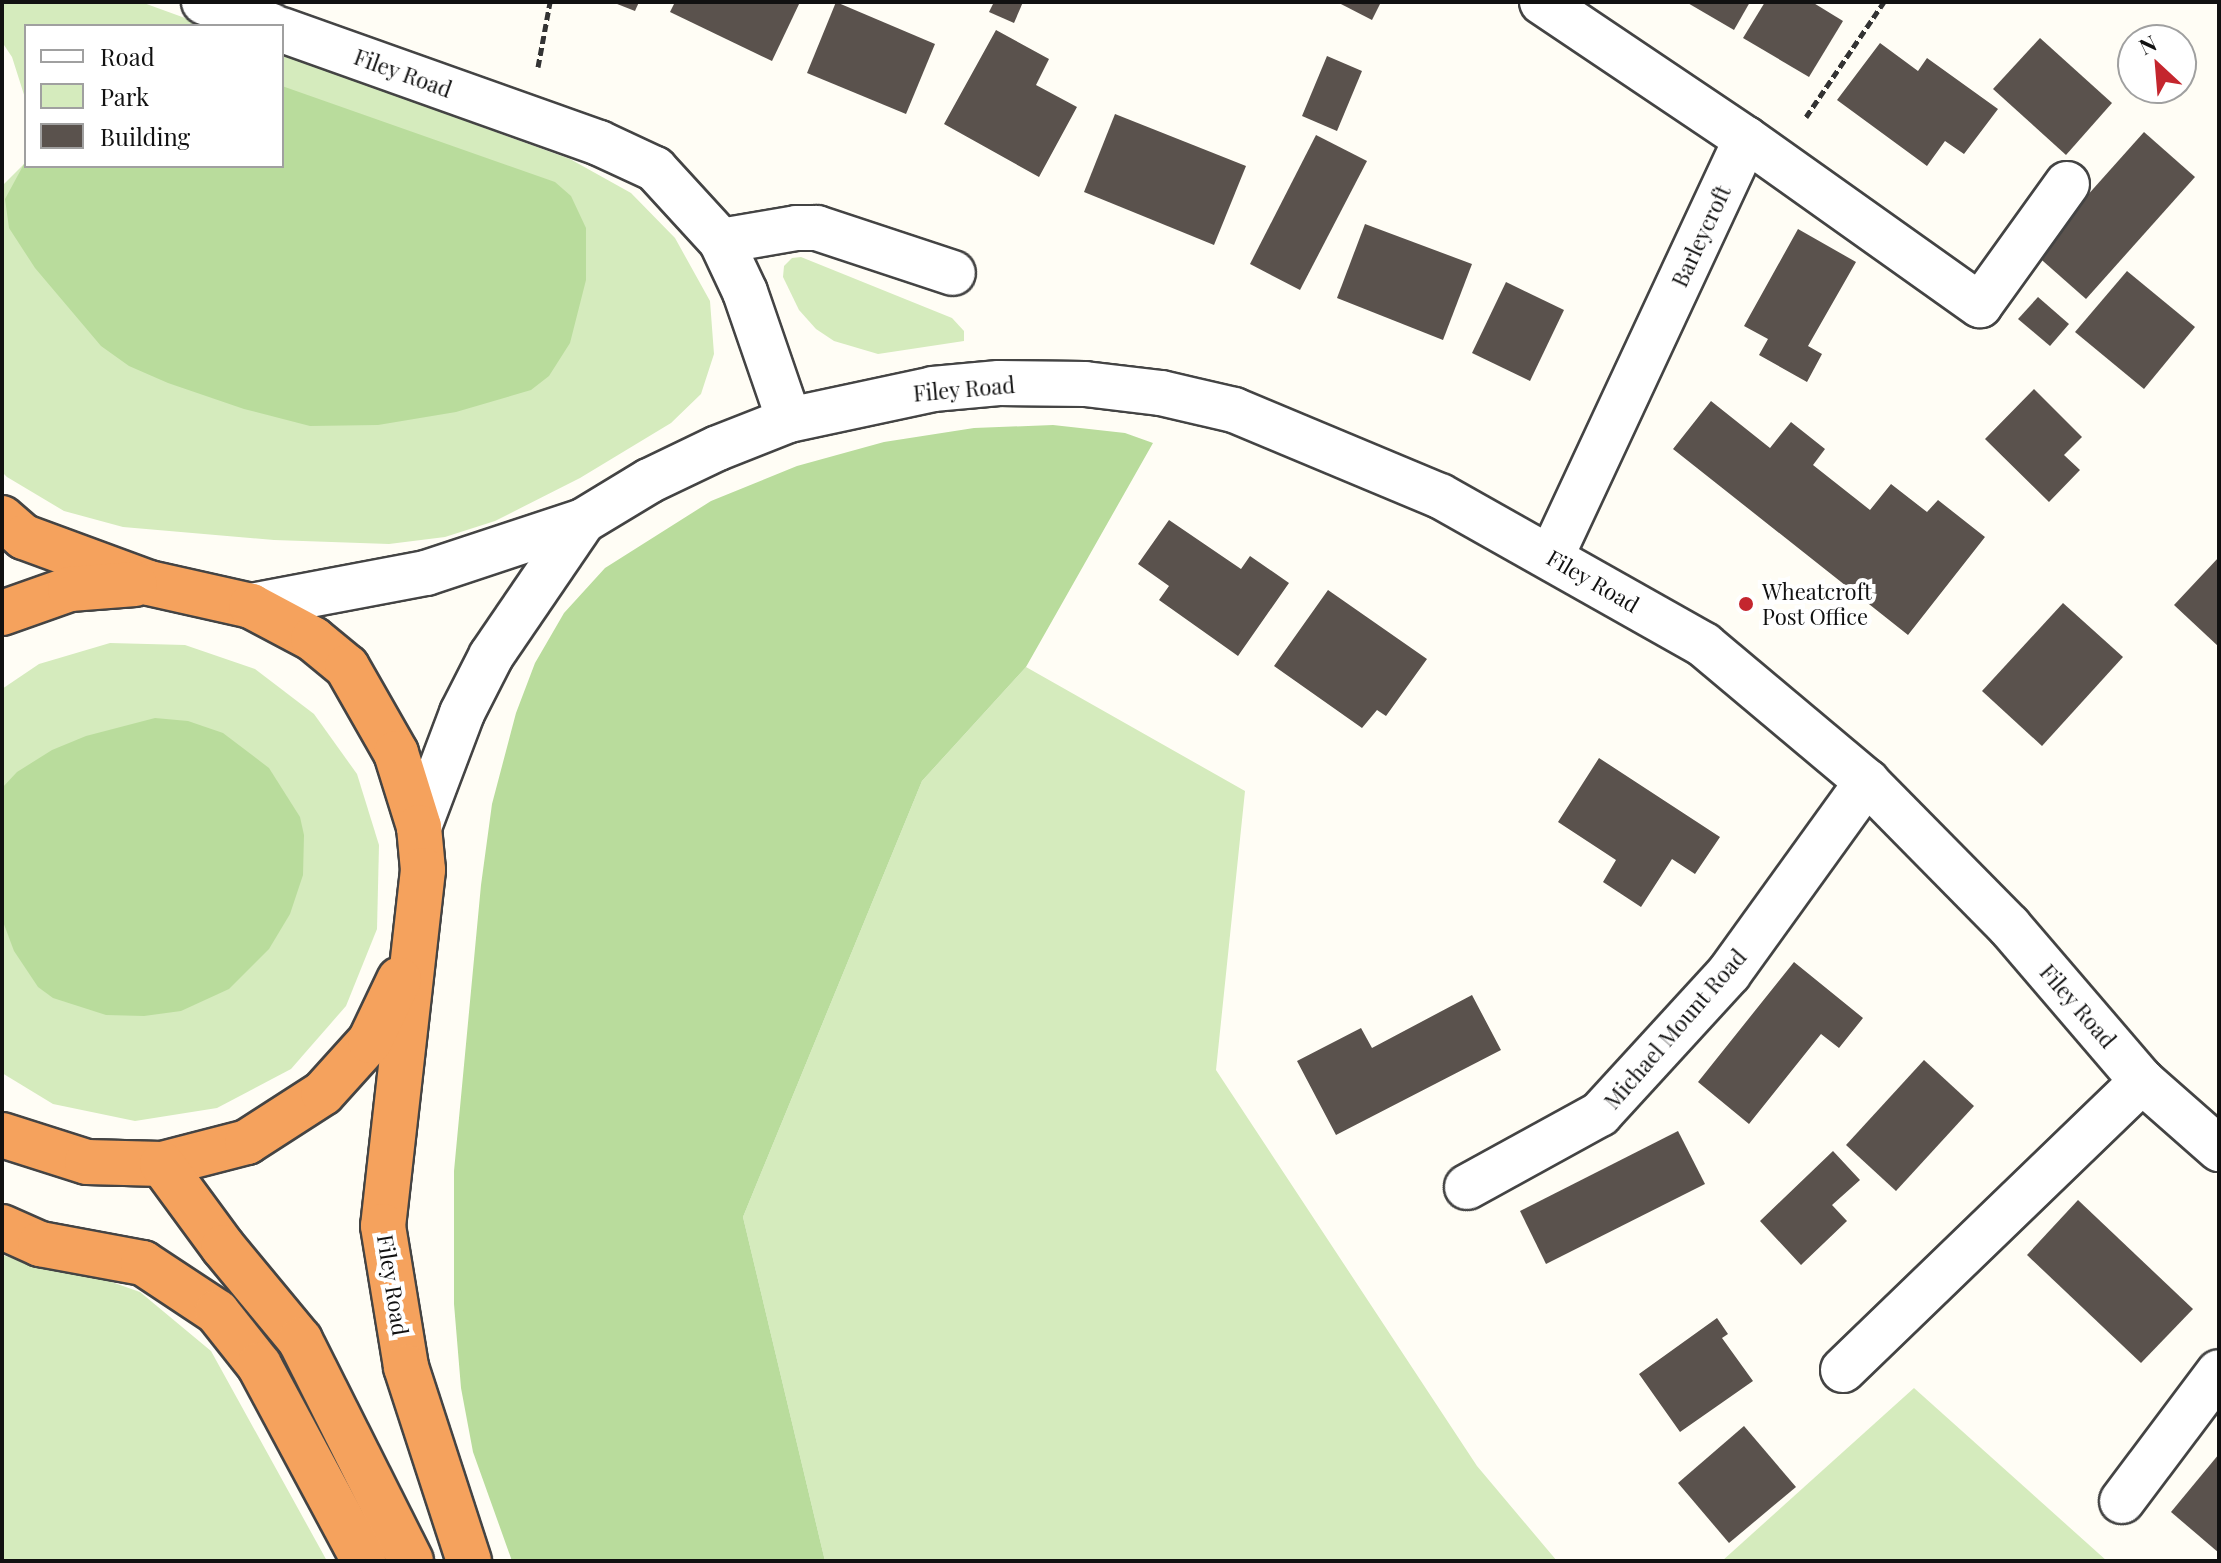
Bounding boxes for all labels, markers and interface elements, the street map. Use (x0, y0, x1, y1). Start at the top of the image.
legend (24, 24, 284, 168)
north arrow (2117, 24, 2197, 104)
text: N (2134, 27, 2161, 61)
text: Road (100, 40, 155, 72)
street label: Filey Road (350, 43, 456, 103)
text: Park (100, 80, 149, 112)
text: Building (100, 120, 190, 152)
street label: Barleycroft (1666, 181, 1736, 291)
street label: Filey Road (912, 371, 1016, 407)
street label: Filey Road (1542, 544, 1644, 618)
place label: Wheatcroft Post Office (1762, 578, 1872, 630)
marker: Wheatcroft Post Office (1737, 595, 1755, 613)
street label: Michael Mount Road (1598, 944, 1752, 1114)
street label: Filey Road (2034, 959, 2122, 1053)
street label: Filey Road (372, 1232, 414, 1338)

